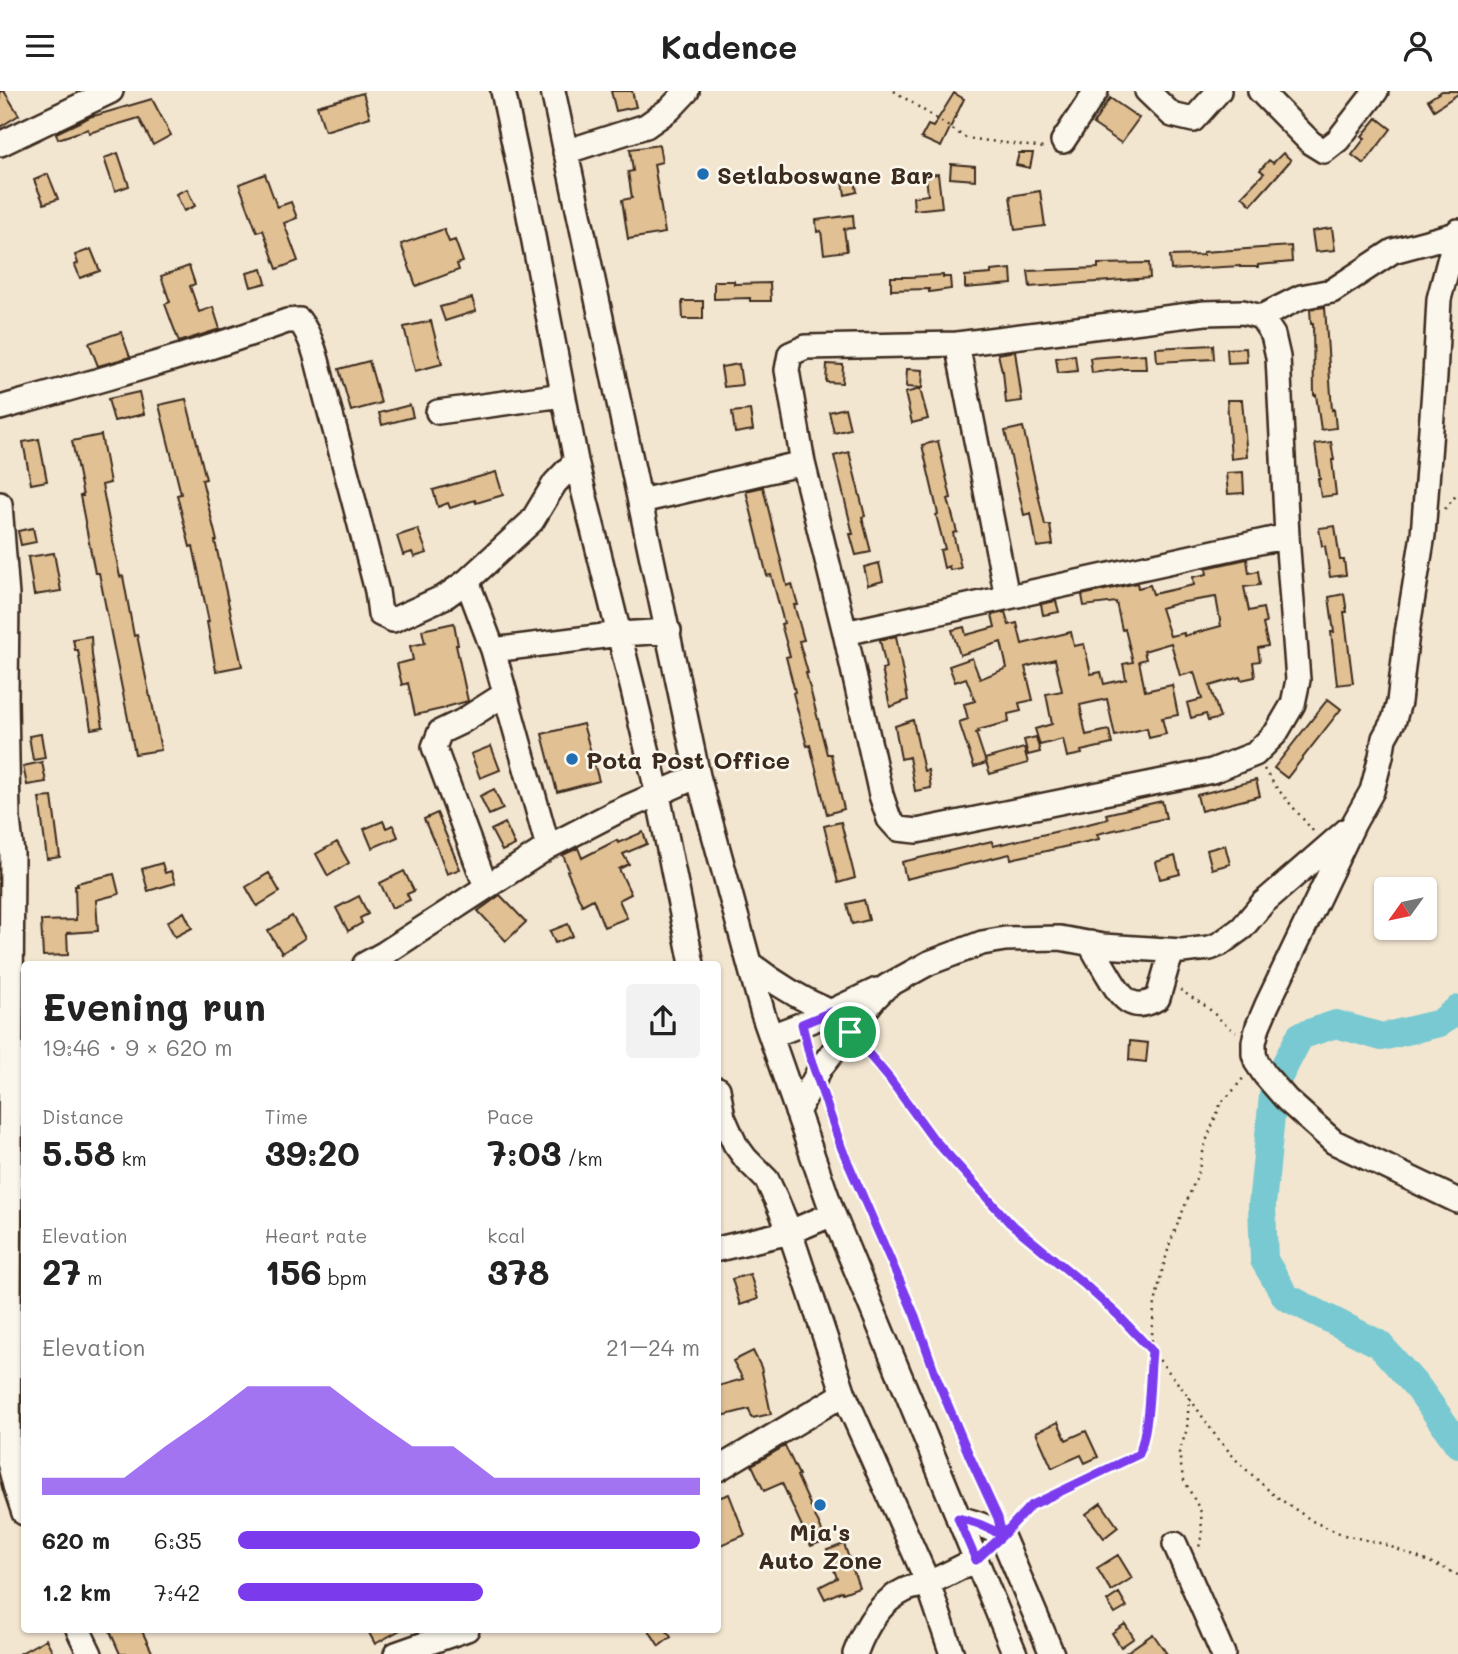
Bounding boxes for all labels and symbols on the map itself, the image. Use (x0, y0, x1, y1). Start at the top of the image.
place label: Setlaboswane Bar (717, 159, 933, 190)
marker: Setlaboswane Bar (695, 166, 711, 182)
place label: Pota Post Office (586, 744, 790, 775)
marker: Pota Post Office (564, 751, 580, 767)
north arrow (1374, 877, 1437, 940)
pin (820, 1002, 880, 1062)
marker: Mia's Auto Zone (812, 1497, 828, 1513)
place label: Mia's Auto Zone (758, 1516, 882, 1575)

